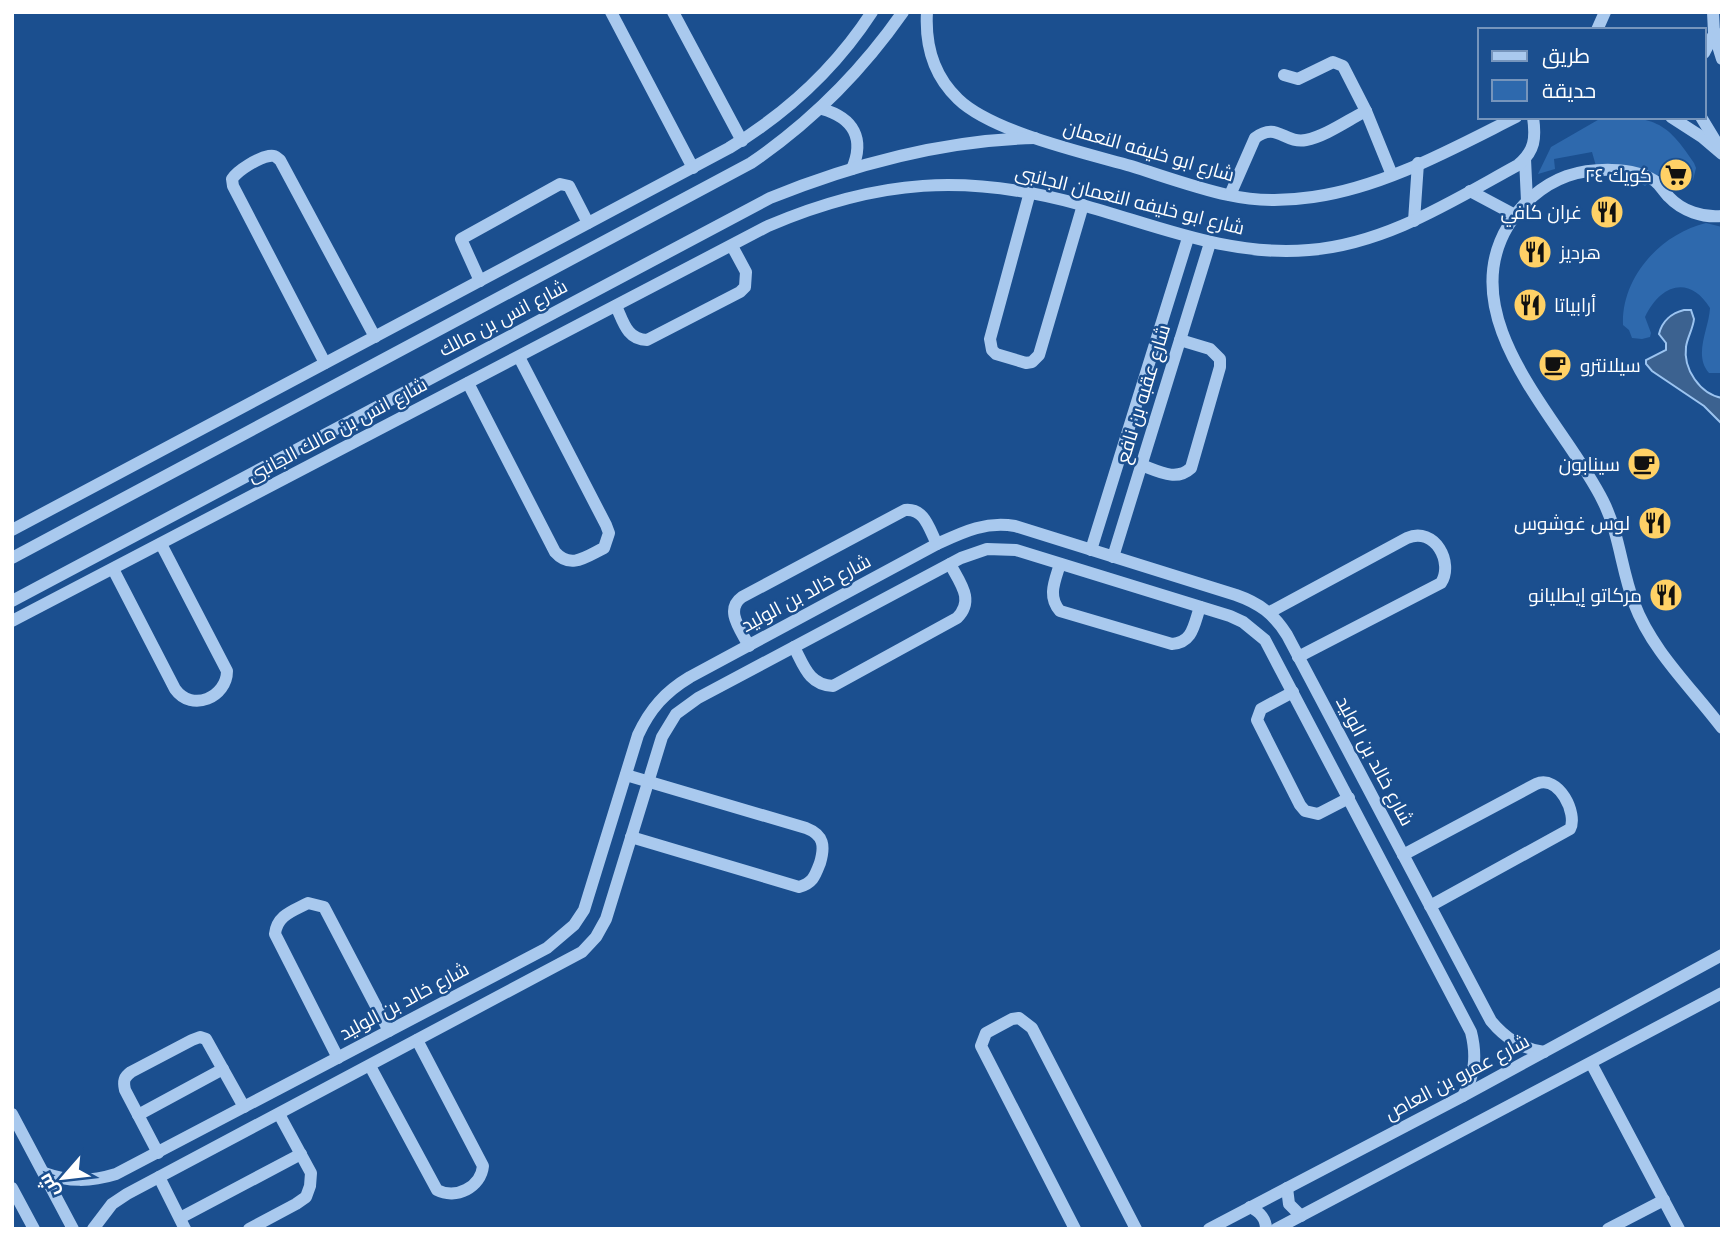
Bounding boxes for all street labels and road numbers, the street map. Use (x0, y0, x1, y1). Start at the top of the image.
street label: شارع ابو خليفه النعمان (1060, 115, 1237, 188)
street label: شارع ابو خليفه النعمان الجانبى (1013, 159, 1247, 242)
street label: شارع انس بن مالك (434, 274, 572, 363)
street label: شارع عقبه بن نافع (1110, 322, 1177, 467)
street label: شارع انس بن مالك الجانبى (243, 372, 432, 489)
street label: شارع خالد بن الوليد (737, 548, 876, 639)
street label: شارع خالد بن الوليد (1329, 692, 1420, 831)
street label: شارع خالد بن الوليد (335, 956, 474, 1047)
street label: شارع عمرو بن العاص (1380, 1028, 1534, 1127)

